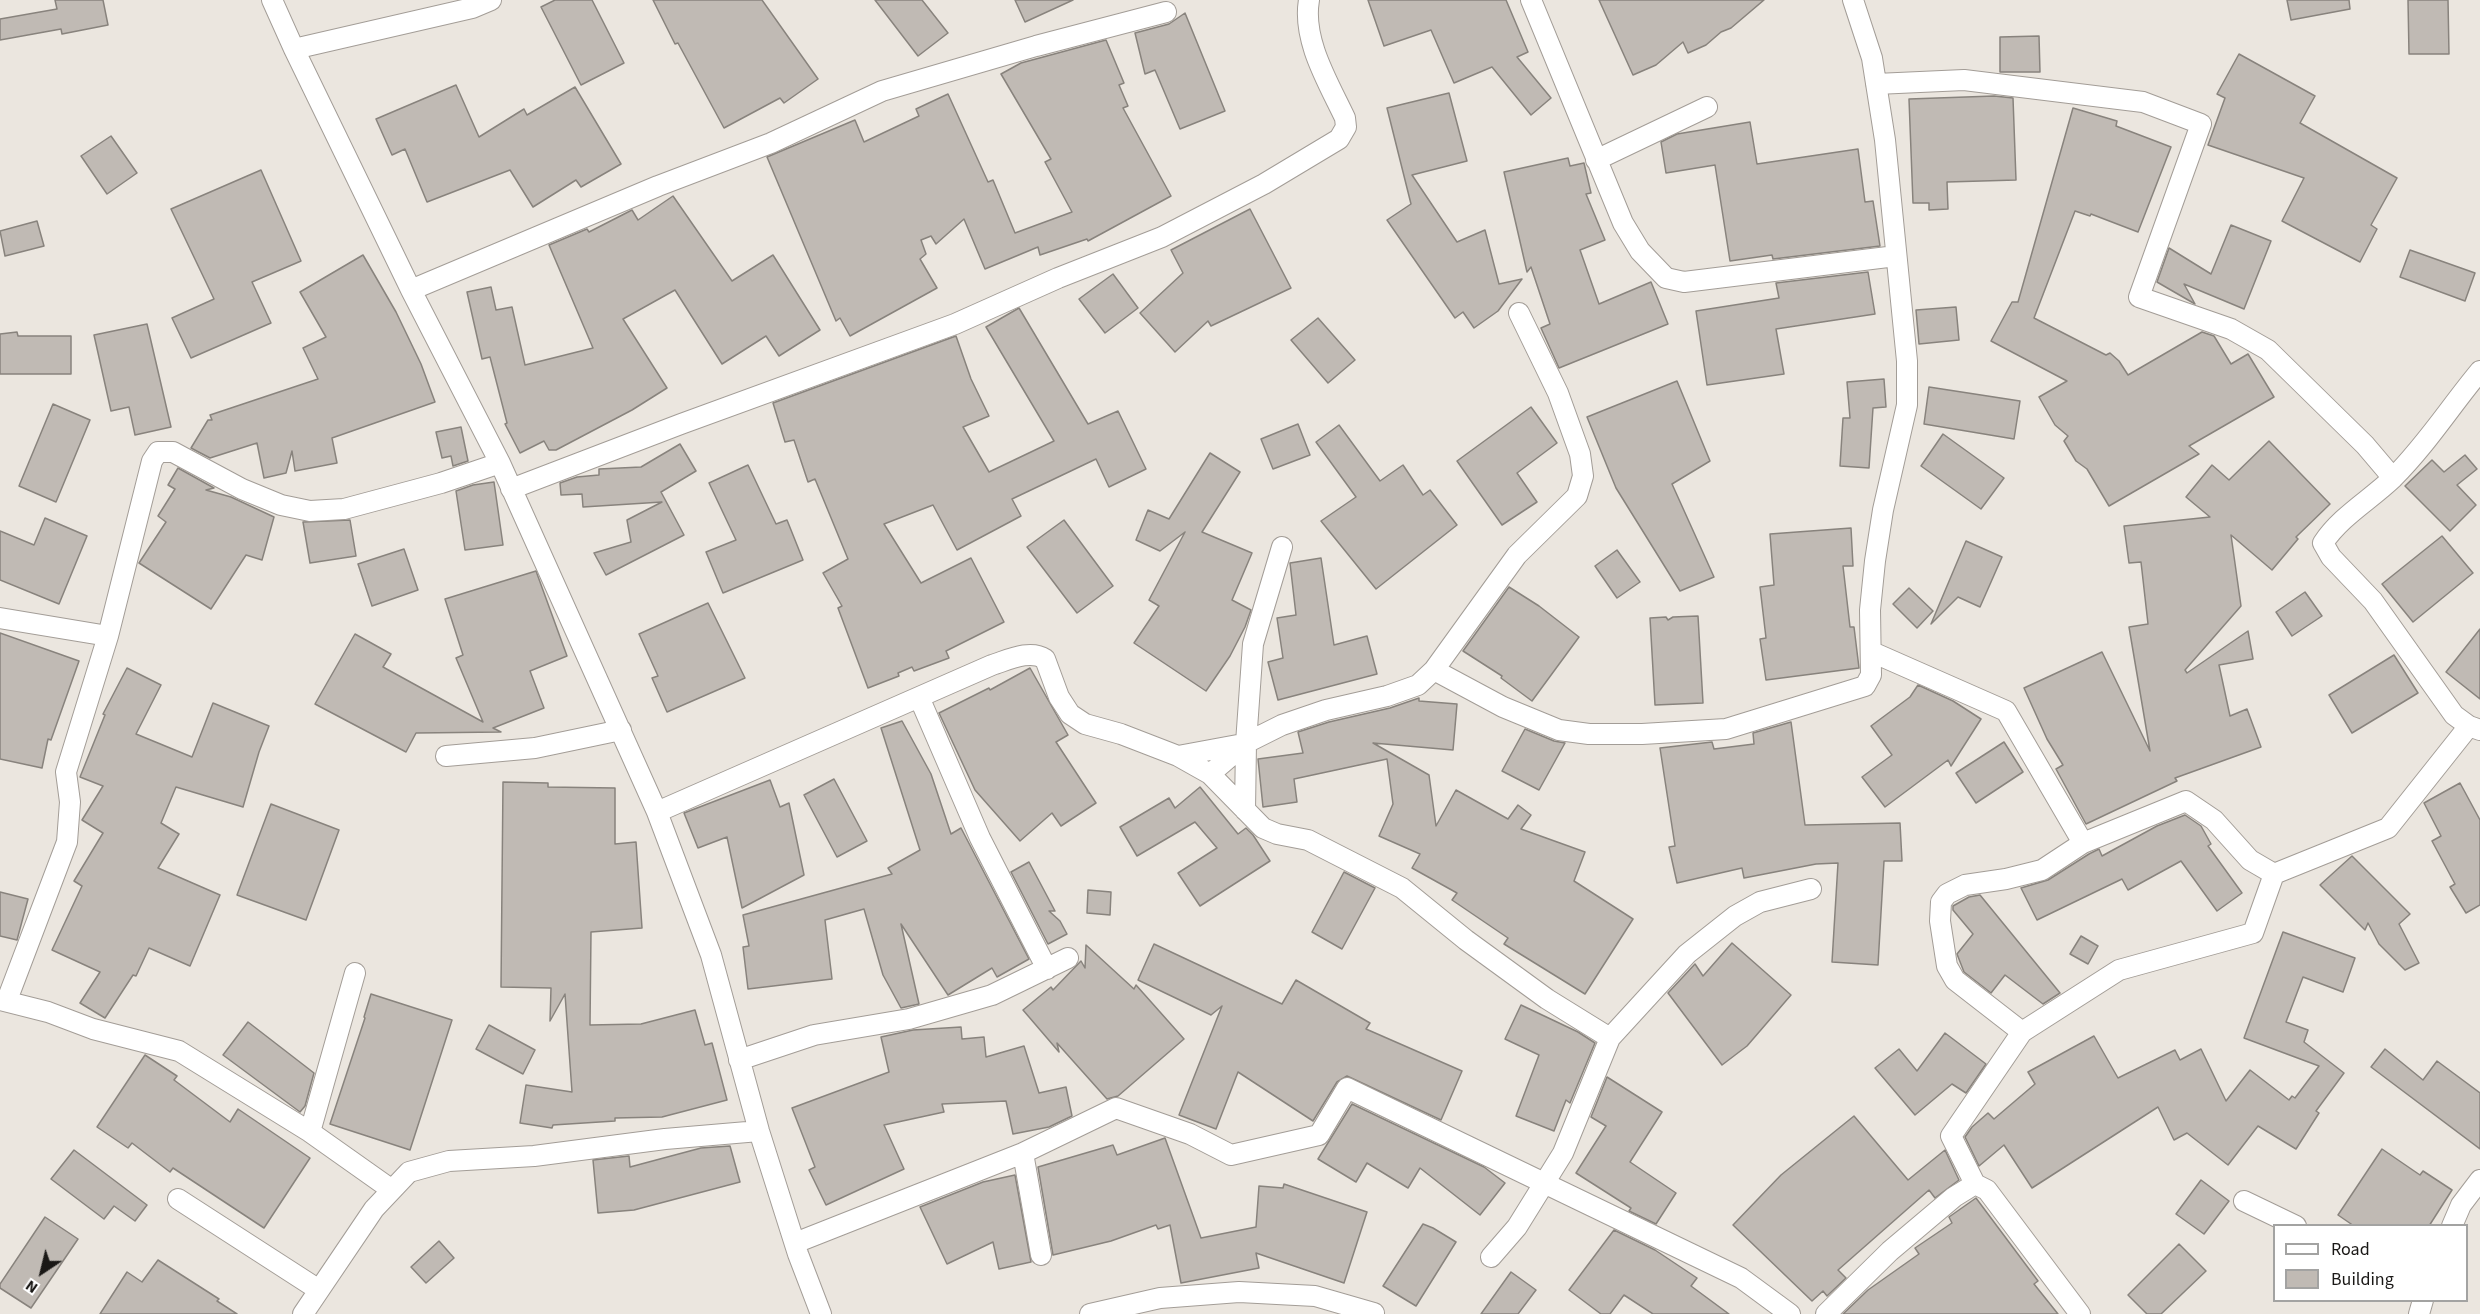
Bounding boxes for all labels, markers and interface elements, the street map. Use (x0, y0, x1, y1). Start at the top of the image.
legend (2273, 1224, 2468, 1302)
text: Road (2331, 1237, 2370, 1262)
north arrow (12, 1242, 72, 1302)
text: Building (2331, 1267, 2394, 1292)
text: N (21, 1275, 42, 1299)

